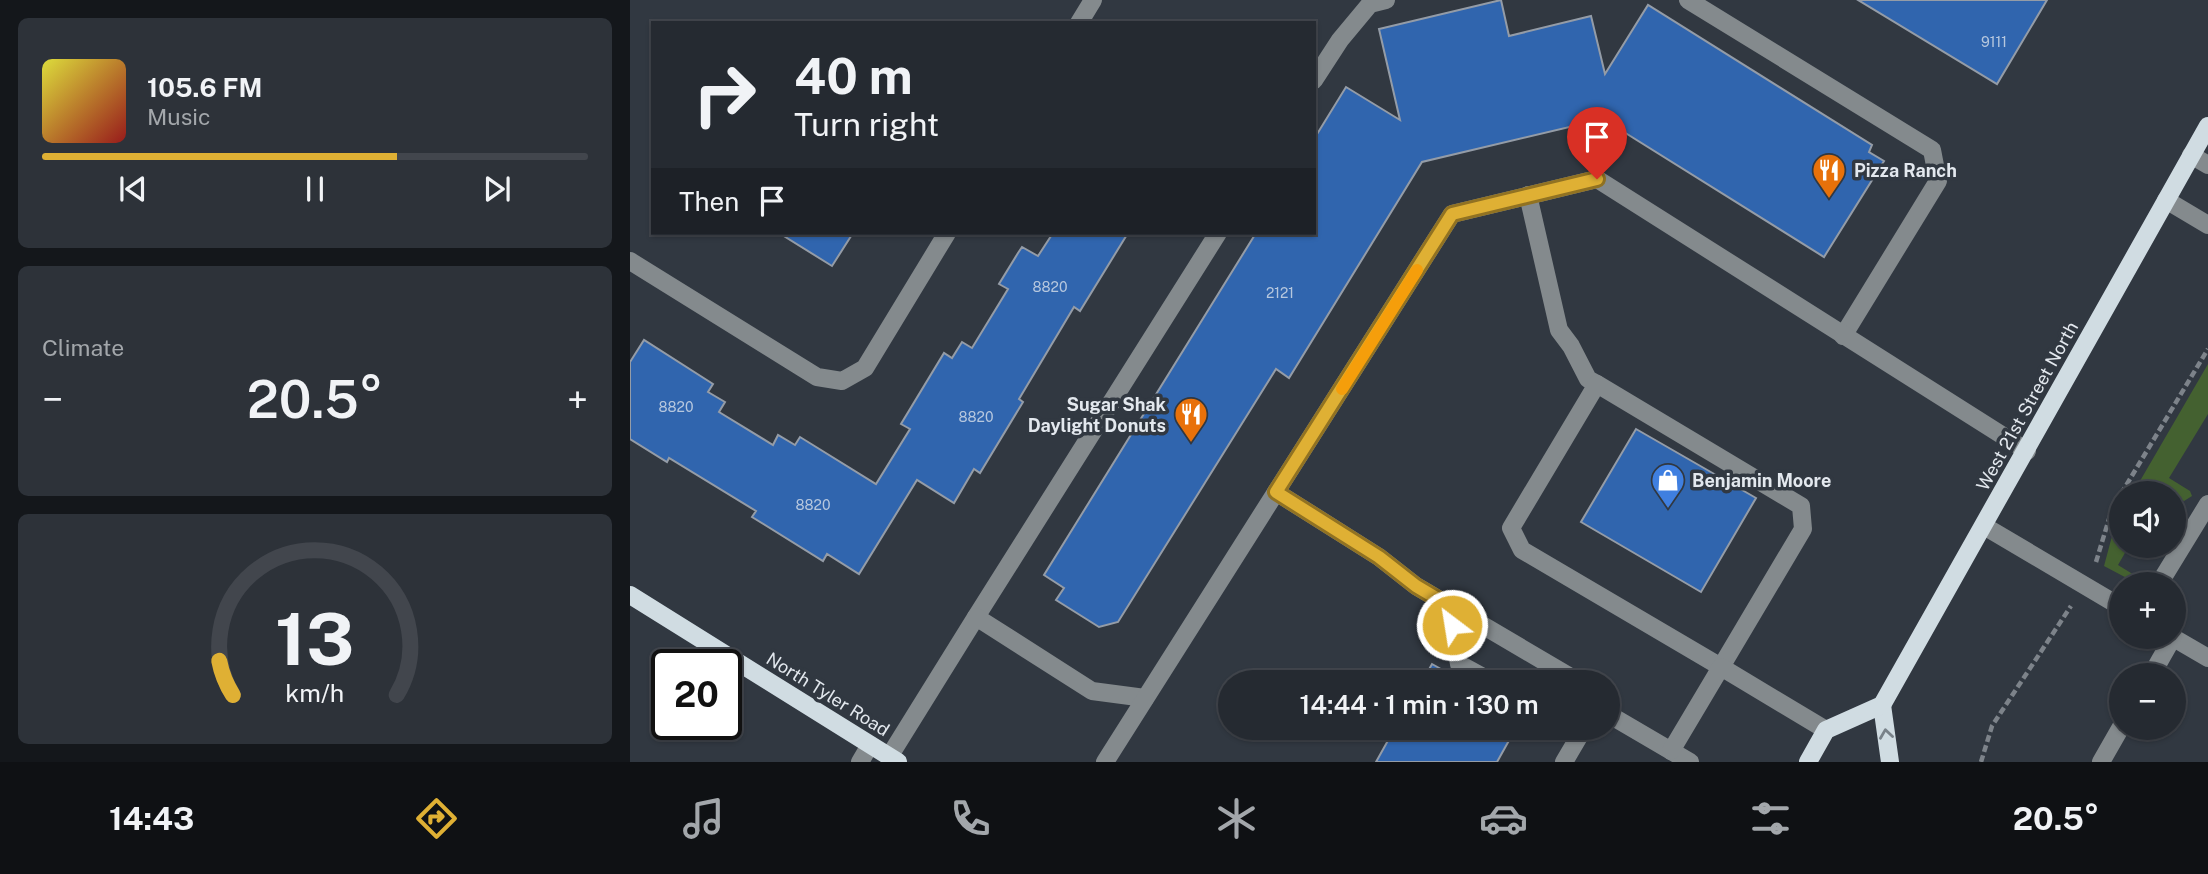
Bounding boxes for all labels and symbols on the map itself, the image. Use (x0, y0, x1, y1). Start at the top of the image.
house number: 9111 (1981, 34, 2007, 50)
pin (1567, 107, 1627, 179)
restaurant icon: Pizza Ranch (1810, 151, 1848, 200)
place label: Pizza Ranch (1854, 160, 1957, 181)
house number: 8820 (1033, 279, 1067, 295)
house number: 2121 (1266, 285, 1294, 301)
street label: West 21st Street North (1972, 318, 2082, 494)
place label: Sugar Shak Daylight Donuts (1028, 394, 1167, 436)
restaurant icon: Sugar Shak Daylight Donuts (1172, 395, 1210, 444)
house number: 8820 (659, 399, 693, 415)
house number: 8820 (959, 409, 993, 425)
shop icon: Benjamin Moore (1649, 461, 1687, 510)
place label: Benjamin Moore (1692, 470, 1831, 491)
house number: 8820 (796, 497, 830, 513)
position arrow (1415, 588, 1489, 662)
street label: North Tyler Road (763, 648, 893, 740)
speed limit sign: 20 (651, 649, 742, 740)
one-way arrow (1879, 728, 1894, 740)

